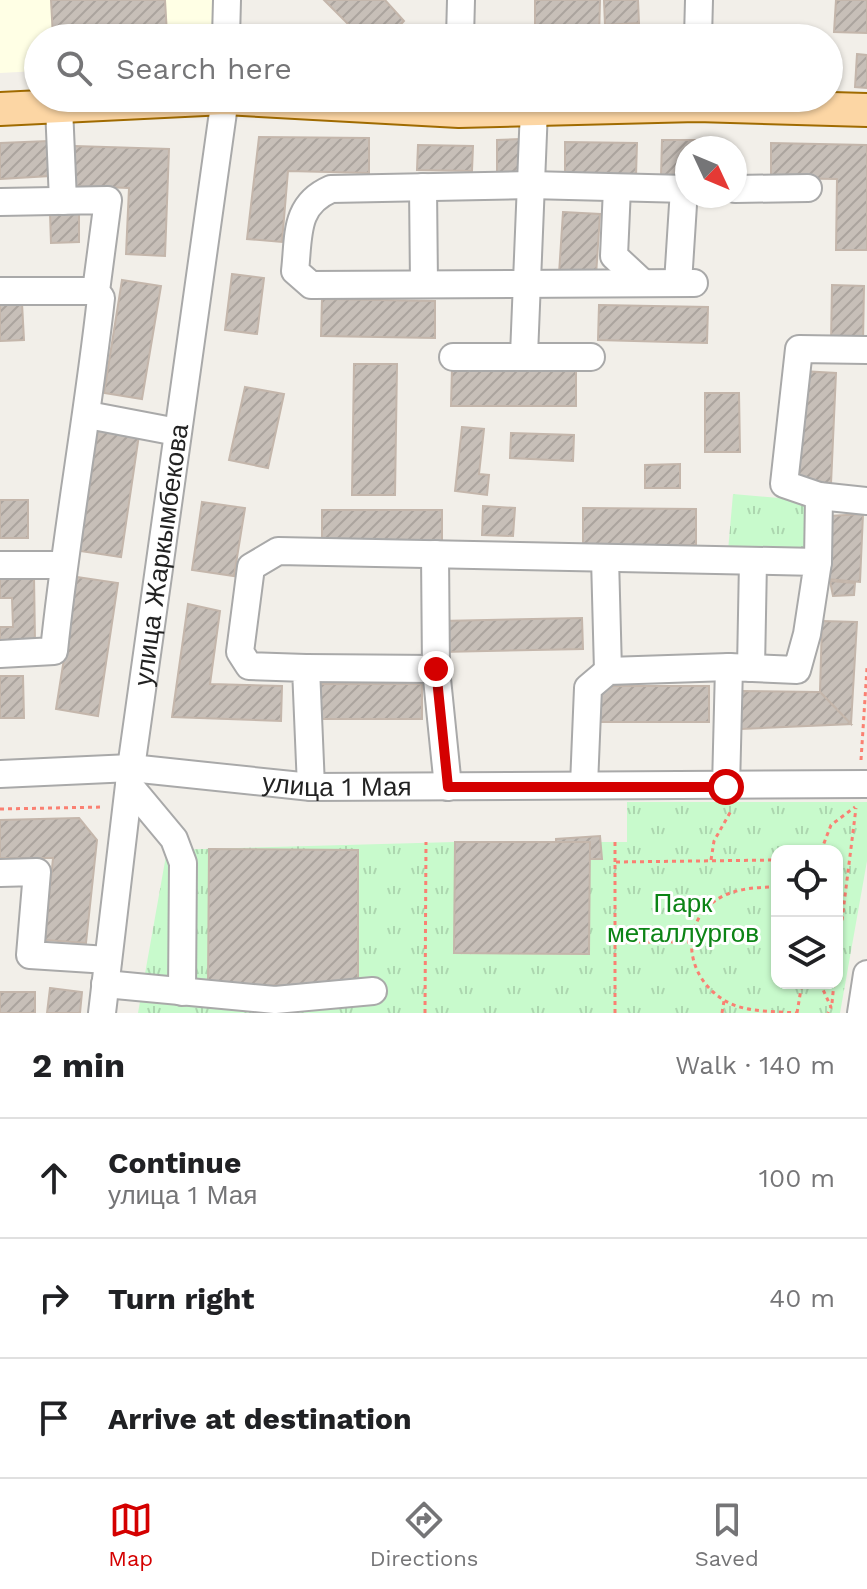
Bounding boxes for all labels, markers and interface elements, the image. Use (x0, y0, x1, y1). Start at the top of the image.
search box (24, 24, 843, 112)
icon: search (52, 46, 96, 90)
text: Search here (116, 51, 292, 86)
north arrow (675, 136, 747, 208)
street label: улица Жаркымбекова (128, 421, 194, 688)
route end (418, 651, 454, 687)
street label: улица 1 Мая (261, 767, 412, 802)
route start (708, 769, 744, 805)
map controls (771, 845, 843, 989)
button: locate (771, 845, 843, 917)
park label: Парк металлургов (607, 888, 759, 948)
button: layers (771, 917, 843, 989)
text: 2 min (32, 1045, 125, 1085)
text: Walk · 140 m (675, 1050, 835, 1080)
text: Continue (108, 1145, 241, 1180)
icon: ahead (32, 1156, 76, 1200)
text: 100 m (759, 1163, 835, 1193)
text: улица 1 Мая (108, 1180, 257, 1210)
icon: right (32, 1276, 76, 1320)
text: Turn right (108, 1281, 254, 1316)
text: 40 m (769, 1283, 835, 1313)
icon: arrive (32, 1396, 76, 1440)
text: Arrive at destination (108, 1401, 412, 1436)
tab: Map (108, 1498, 153, 1571)
tab: Directions (370, 1498, 478, 1571)
tab: Saved (695, 1498, 759, 1571)

